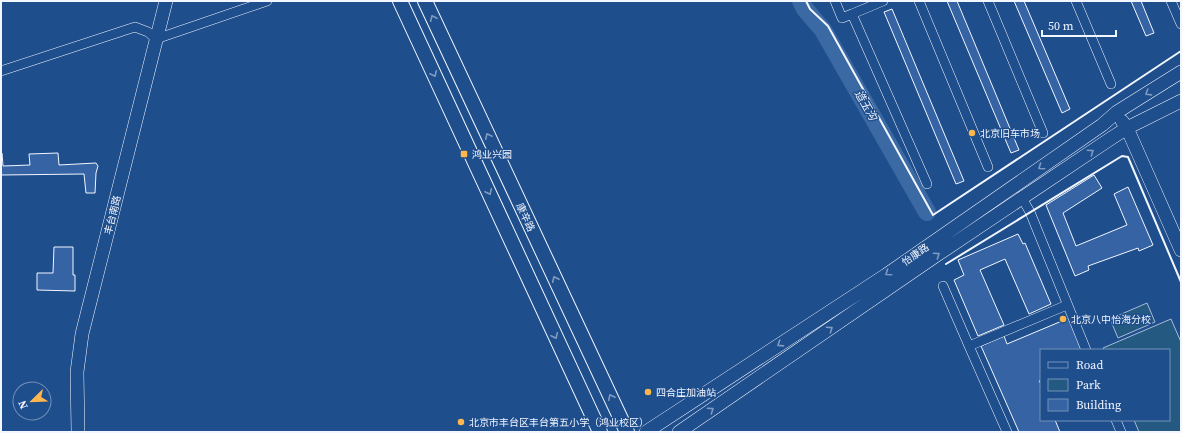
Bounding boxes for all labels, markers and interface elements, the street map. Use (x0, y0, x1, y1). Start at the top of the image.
scale bar (1042, 12, 1116, 38)
one-way arrow (430, 15, 438, 22)
text: 50 m (1048, 18, 1074, 34)
one-way arrow (429, 70, 437, 78)
water label: 造玉沟 (851, 87, 881, 124)
one-way arrow (1145, 88, 1152, 96)
place label: 北京旧车市场 (980, 127, 1040, 140)
marker: 北京旧车市场 (967, 128, 977, 138)
one-way arrow (485, 133, 493, 140)
place label: 鸿业兴园 (472, 148, 512, 161)
marker: 鸿业兴园 (459, 149, 469, 159)
one-way arrow (1087, 149, 1094, 156)
one-way arrow (1038, 162, 1045, 170)
one-way arrow (484, 188, 492, 196)
street label: 丰台南路 (101, 194, 124, 236)
street label: 康辛路 (513, 201, 538, 234)
street label: 怡康路 (899, 240, 931, 268)
one-way arrow (933, 252, 940, 260)
one-way arrow (886, 268, 893, 275)
one-way arrow (552, 276, 560, 283)
place label: 北京八中怡海分校 (1071, 313, 1151, 326)
marker: 北京八中怡海分校 (1058, 314, 1068, 324)
one-way arrow (825, 327, 832, 334)
one-way arrow (550, 331, 558, 339)
one-way arrow (777, 339, 784, 347)
legend (1040, 349, 1170, 421)
text: Road (1076, 357, 1103, 373)
text: Park (1076, 377, 1101, 393)
north arrow (12, 381, 52, 421)
place label: 四合庄加油站 (656, 386, 716, 399)
marker: 四合庄加油站 (643, 387, 653, 397)
one-way arrow (608, 393, 616, 401)
text: Building (1076, 397, 1121, 413)
text: N (15, 398, 32, 411)
one-way arrow (707, 407, 714, 415)
place label: 北京市丰台区丰台第五小学（鸿业校区） (469, 416, 649, 429)
marker: 北京市丰台区丰台第五小学（鸿业校区） (456, 417, 466, 427)

